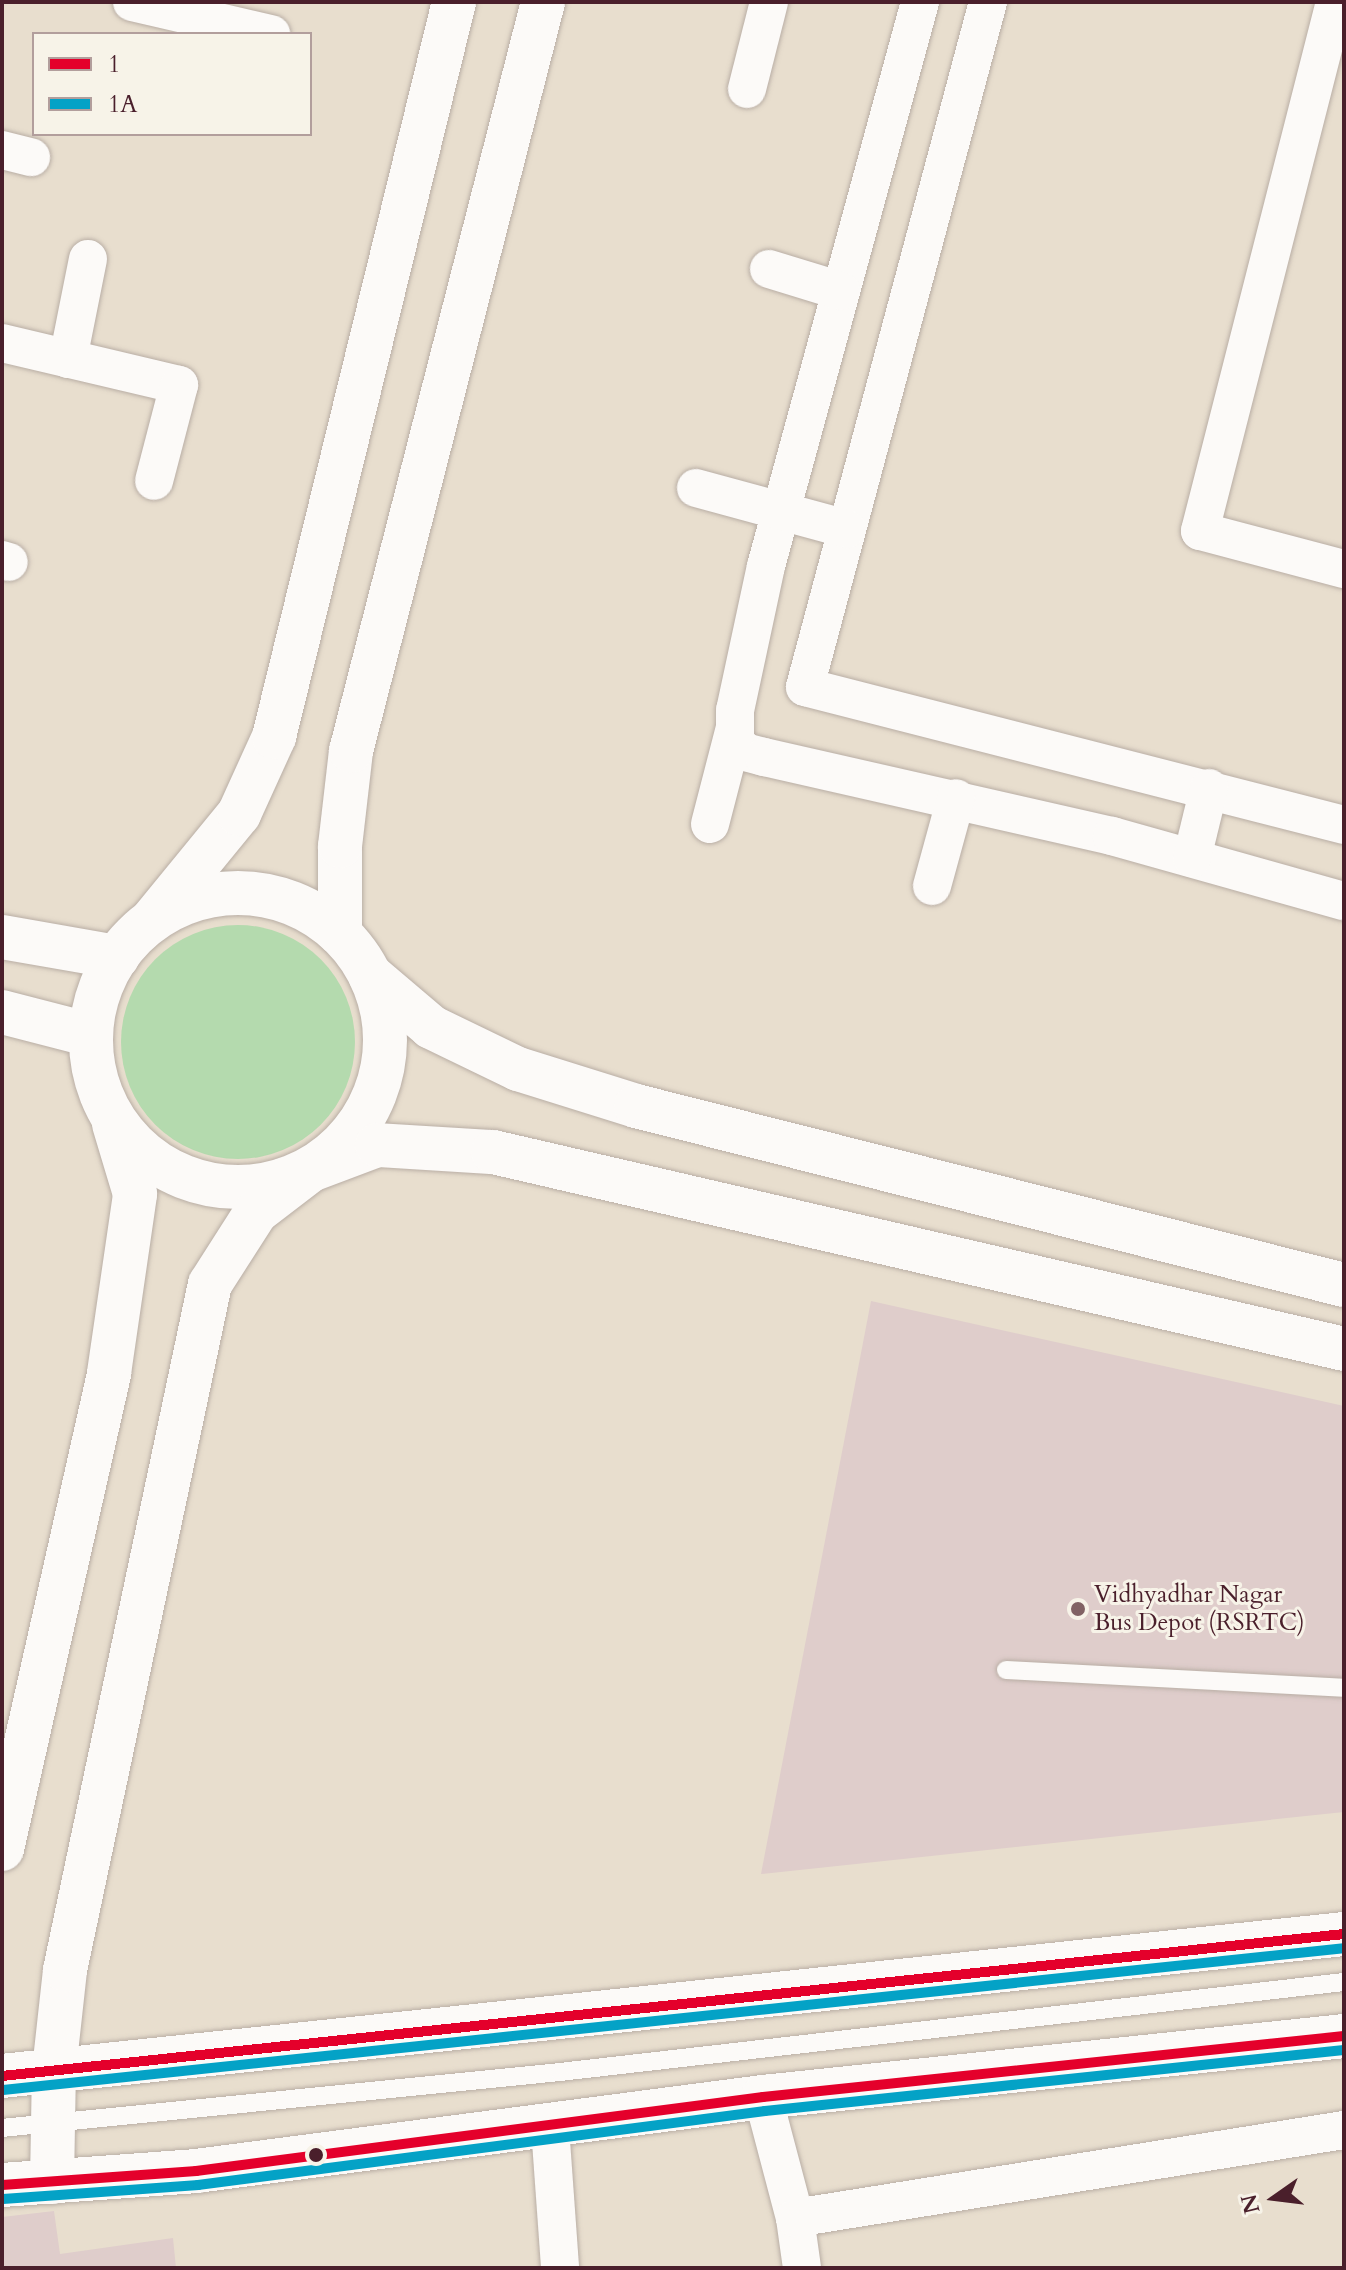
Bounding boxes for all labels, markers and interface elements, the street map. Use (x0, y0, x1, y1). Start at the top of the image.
legend (32, 32, 312, 136)
text: 1 (108, 48, 120, 81)
text: 1A (108, 88, 137, 121)
place label: Vidhyadhar Nagar Bus Depot (RSRTC) (1094, 1581, 1305, 1637)
marker: Vidhyadhar Nagar Bus Depot (RSRTC) (1069, 1600, 1087, 1618)
unlabelled marker (308, 2147, 324, 2163)
north arrow (1234, 2158, 1314, 2238)
text: N (1234, 2191, 1268, 2217)

